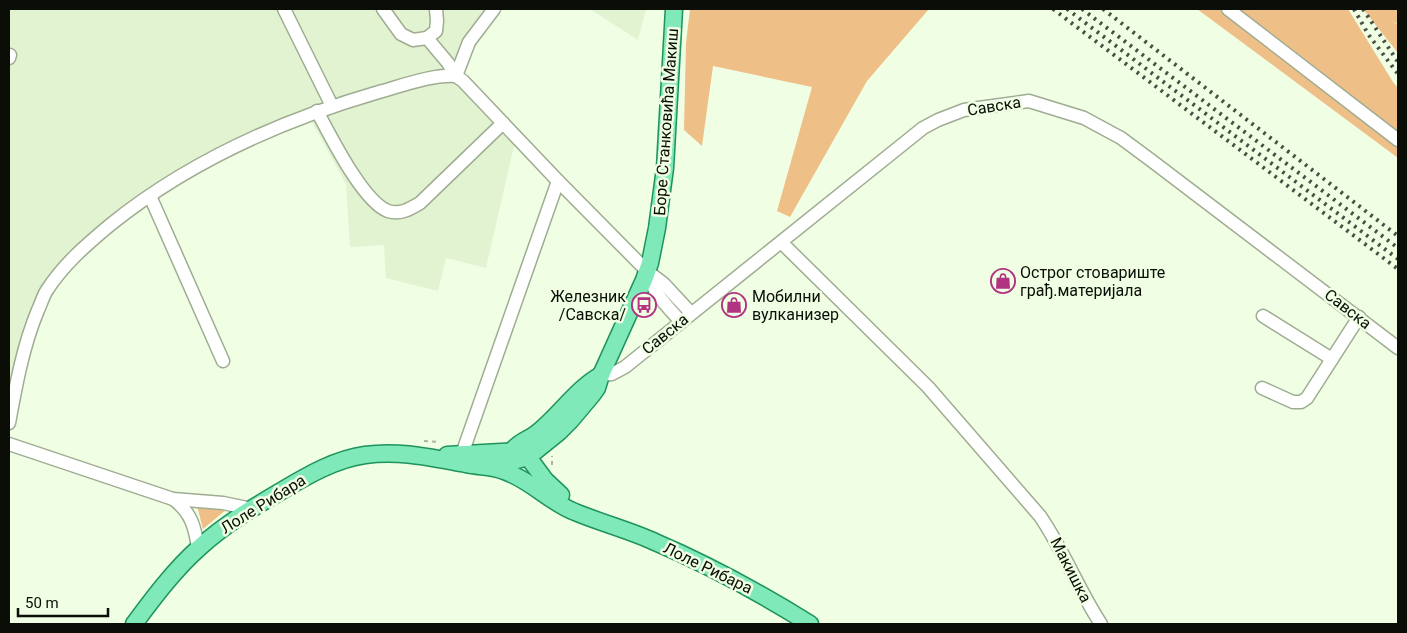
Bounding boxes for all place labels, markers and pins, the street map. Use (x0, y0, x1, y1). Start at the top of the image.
place label: Острог стовариште грађ.материјала (1020, 263, 1165, 300)
shop icon: Острог стовариште грађ.материјала (990, 268, 1016, 294)
place label: Железник /Савска/ (550, 287, 626, 324)
place label: Мобилни вулканизер (752, 287, 839, 324)
bus stop icon: Железник /Савска/ (631, 292, 657, 318)
shop icon: Мобилни вулканизер (721, 292, 747, 318)

